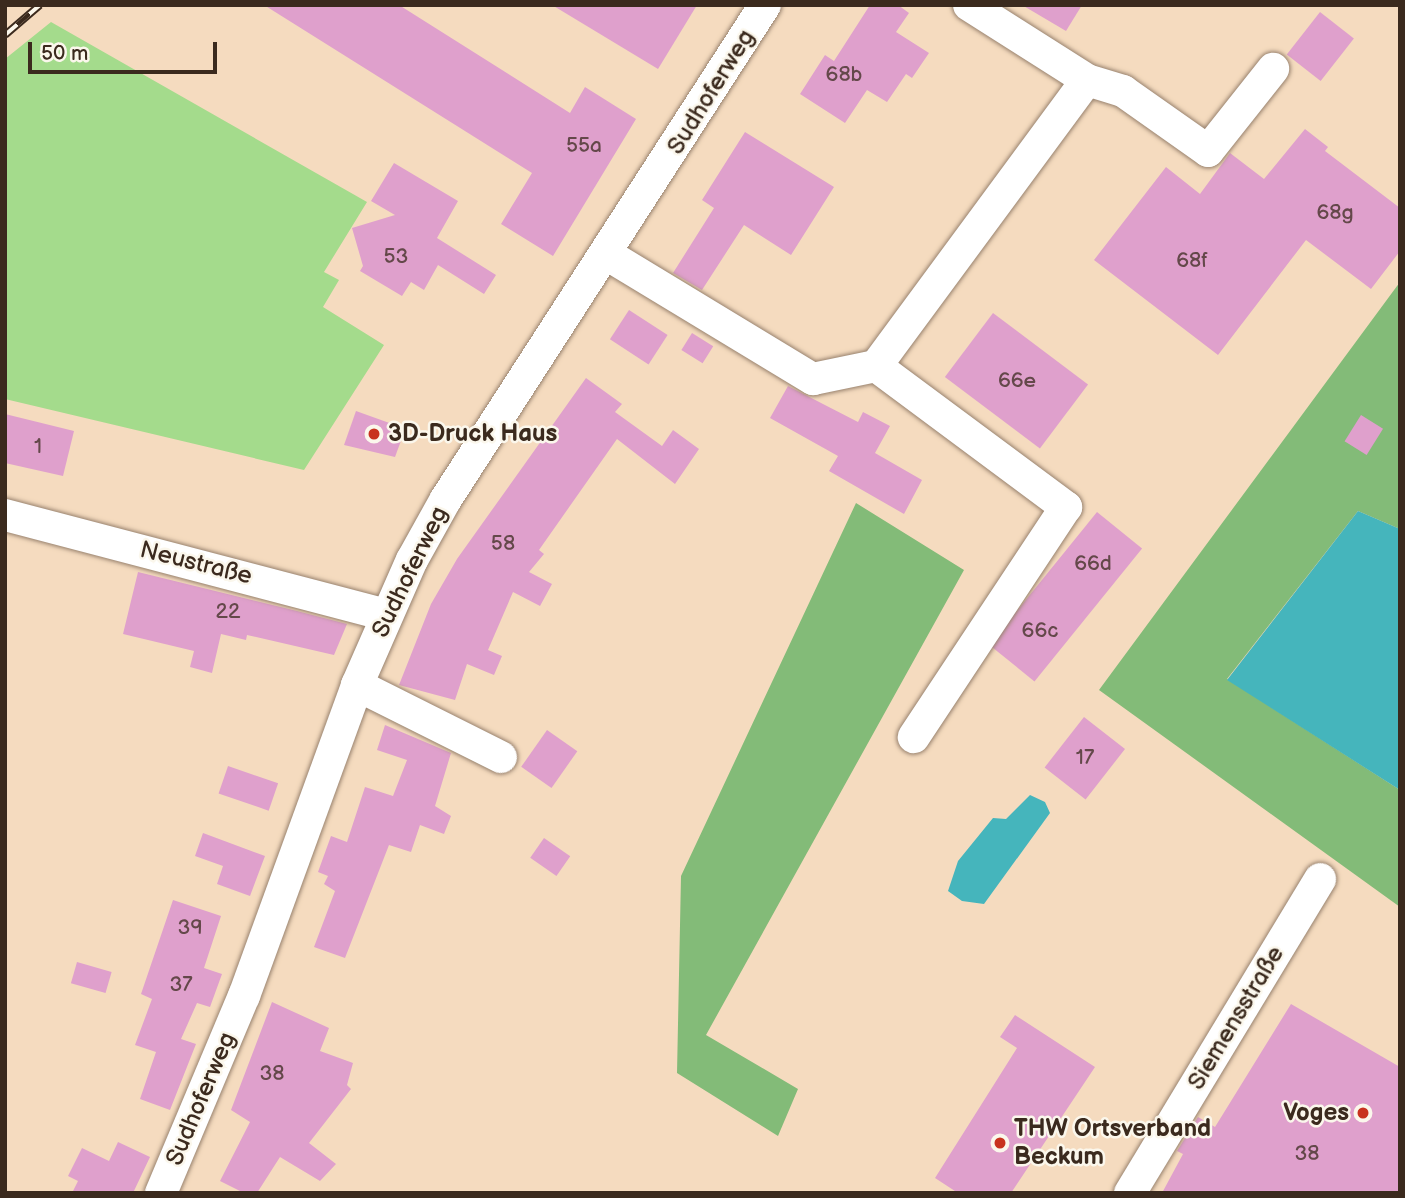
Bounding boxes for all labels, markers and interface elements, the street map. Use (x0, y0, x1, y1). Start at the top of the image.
street label: Sudhoferweg (661, 24, 761, 160)
scale bar (32, 28, 220, 72)
text: 50 m (41, 41, 88, 66)
house number: 68b (826, 62, 862, 88)
house number: 55a (566, 133, 602, 159)
house number: 68g (1316, 200, 1354, 226)
house number: 53 (384, 244, 408, 270)
house number: 68f (1176, 248, 1208, 274)
house number: 66e (998, 368, 1036, 394)
place label: 3D-Druck Haus (388, 420, 557, 448)
marker: 3D-Druck Haus (366, 426, 382, 442)
house number: 1 (34, 434, 42, 460)
street label: Sudhoferweg (366, 502, 454, 642)
house number: 58 (491, 531, 515, 557)
street label: Neustraße (137, 535, 255, 591)
house number: 66d (1074, 551, 1112, 577)
house number: 22 (216, 599, 240, 625)
house number: 66c (1022, 618, 1058, 644)
house number: 17 (1076, 745, 1094, 771)
house number: 39 (177, 915, 203, 941)
street label: Siemensstraße (1182, 941, 1290, 1095)
house number: 37 (169, 972, 193, 998)
street label: Sudhoferweg (160, 1028, 242, 1170)
house number: 38 (259, 1061, 285, 1087)
place label: Voges (1283, 1099, 1349, 1127)
marker: Voges (1355, 1105, 1371, 1121)
place label: THW Ortsverband Beckum (1014, 1115, 1211, 1171)
marker: THW Ortsverband Beckum (992, 1135, 1008, 1151)
house number: 38 (1294, 1141, 1320, 1167)

